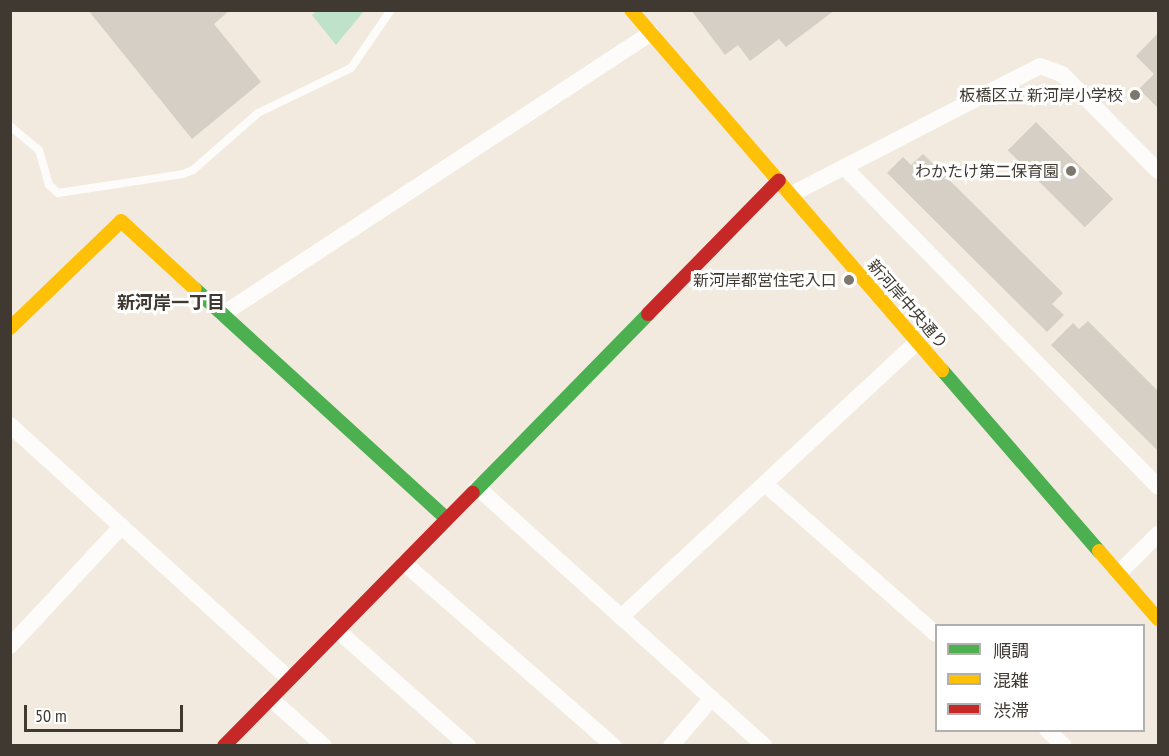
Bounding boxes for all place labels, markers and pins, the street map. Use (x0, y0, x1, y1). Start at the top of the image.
place label: 板橋区立 新河岸小学校 (960, 85, 1123, 105)
marker: 板橋区立 新河岸小学校 (1128, 88, 1142, 102)
place label: わかたけ第二保育園 (915, 161, 1059, 181)
marker: わかたけ第二保育園 (1064, 164, 1078, 178)
place label: 新河岸都営住宅入口 (693, 270, 837, 290)
marker: 新河岸都営住宅入口 (842, 273, 856, 287)

